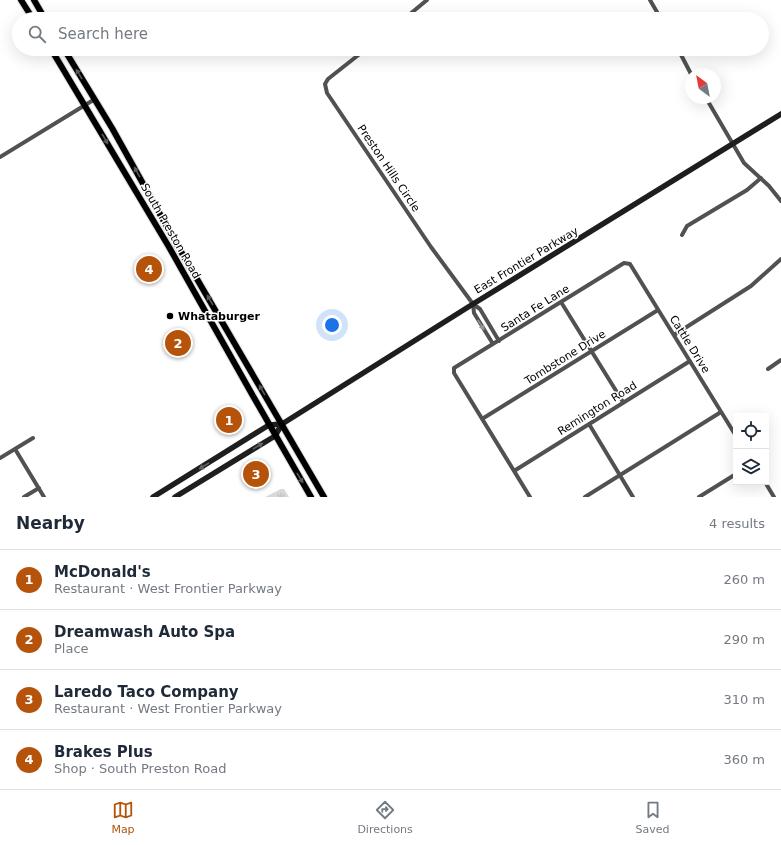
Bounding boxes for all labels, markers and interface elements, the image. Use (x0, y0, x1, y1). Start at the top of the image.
search box (12, 12, 769, 56)
icon: search (26, 23, 48, 45)
text: Search here (58, 25, 148, 43)
one-way arrow (76, 68, 83, 80)
north arrow (685, 68, 721, 104)
street label: Preston Hills Circle (355, 122, 423, 215)
one-way arrow (102, 133, 109, 145)
one-way arrow (134, 167, 140, 178)
street label: South Preston Road (138, 181, 203, 281)
street label: East Frontier Parkway (472, 224, 581, 297)
pin: 4 (136, 254, 162, 284)
street label: Santa Fe Lane (499, 282, 572, 335)
one-way arrow (206, 294, 213, 306)
place label: Whataburger (178, 310, 261, 323)
marker: Whataburger (165, 311, 175, 321)
street label: Cattle Drive (667, 313, 713, 376)
your location (322, 315, 342, 335)
one-way arrow (478, 319, 485, 331)
street label: Tombstone Drive (522, 327, 608, 388)
pin: 2 (165, 328, 191, 358)
street label: Remington Road (555, 379, 639, 438)
one-way arrow (259, 385, 266, 396)
pin: 1 (216, 405, 242, 435)
map controls (733, 413, 769, 485)
button: locate (733, 413, 769, 449)
one-way arrow (253, 442, 263, 450)
button: layers (733, 449, 769, 485)
pin: 3 (243, 459, 269, 489)
one-way arrow (198, 462, 210, 469)
one-way arrow (297, 472, 304, 484)
text: Nearby (16, 513, 85, 533)
text: 4 results (709, 516, 765, 531)
text: McDonald's (54, 563, 151, 581)
text: 1 (24, 572, 34, 587)
text: 260 m (723, 572, 765, 587)
text: Restaurant · West Frontier Parkway (54, 581, 282, 596)
text: Dreamwash Auto Spa (54, 623, 235, 641)
text: 2 (24, 632, 34, 647)
text: 290 m (723, 632, 765, 647)
text: Place (54, 641, 89, 656)
text: Laredo Taco Company (54, 683, 239, 701)
text: 3 (24, 692, 34, 707)
text: 310 m (723, 692, 765, 707)
text: Restaurant · West Frontier Parkway (54, 701, 282, 716)
text: Brakes Plus (54, 743, 153, 761)
text: 4 (24, 752, 34, 767)
text: 360 m (723, 752, 765, 767)
text: Shop · South Preston Road (54, 761, 227, 776)
tab: Map (111, 799, 135, 836)
tab: Directions (357, 799, 413, 836)
tab: Saved (636, 799, 670, 836)

